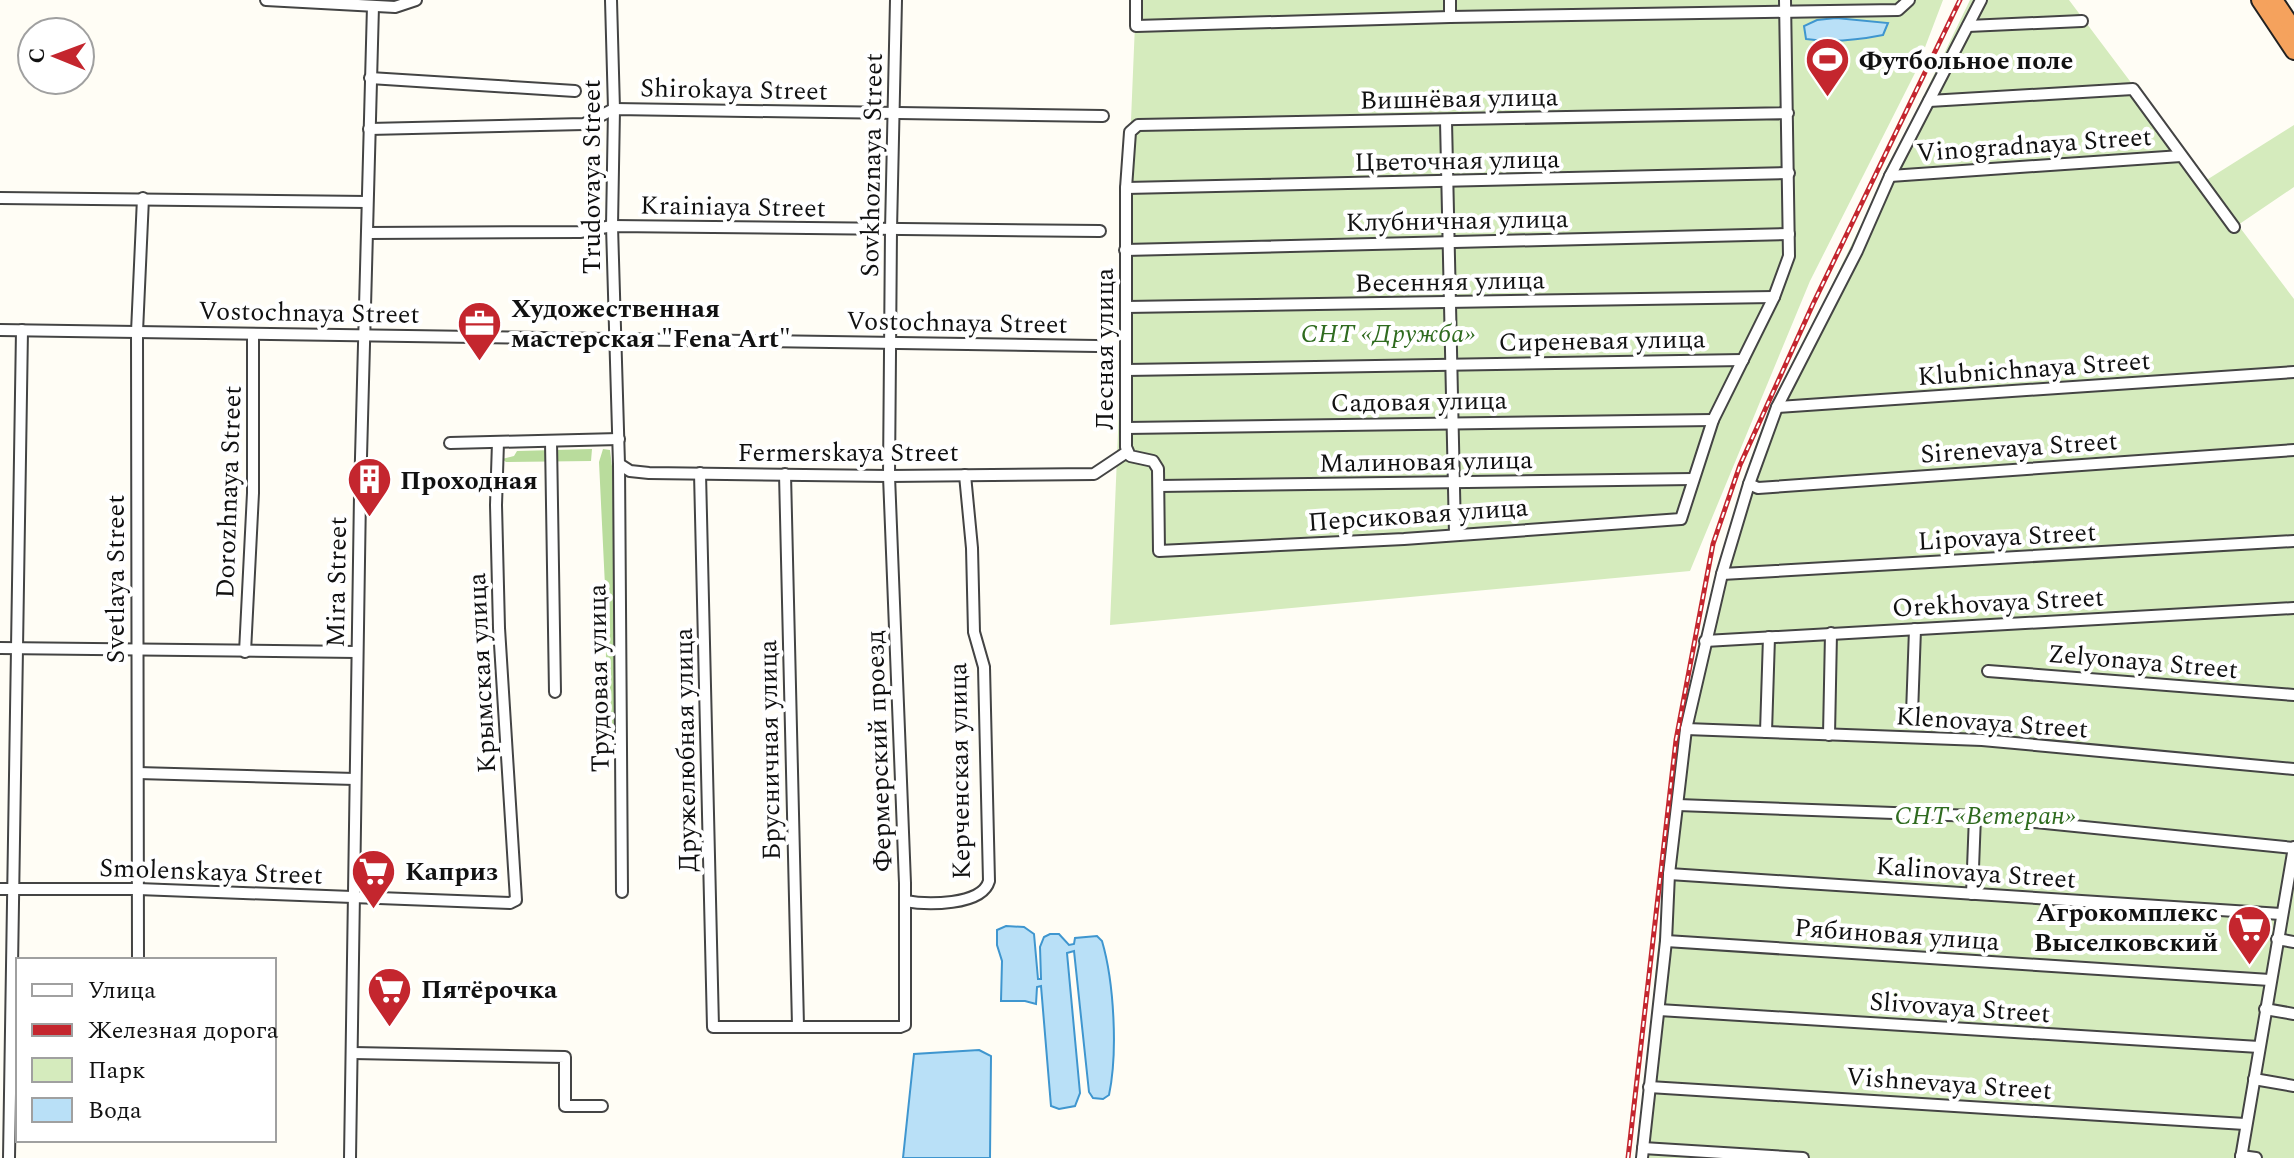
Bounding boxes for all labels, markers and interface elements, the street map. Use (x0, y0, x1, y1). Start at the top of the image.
north arrow (16, 16, 96, 96)
sports icon: Футбольное поле (1804, 36, 1852, 99)
place label: Футбольное поле (1859, 41, 2073, 81)
text: С (21, 48, 54, 64)
street label: Sovkhoznaya Street (850, 53, 894, 277)
street label: Shirokaya Street (640, 68, 828, 112)
street label: Вишнёвая улица (1359, 77, 1559, 121)
street label: Trudovaya Street (572, 79, 612, 275)
street label: Vinogradnaya Street (1915, 117, 2153, 173)
street label: Цветочная улица (1354, 139, 1560, 183)
street label: Krainiaya Street (640, 185, 826, 229)
street label: Клубничная улица (1345, 199, 1569, 243)
street label: Весенняя улица (1355, 260, 1546, 304)
street label: Лесная улица (1085, 268, 1125, 430)
place label: Художественная мастерская "Fena Art" (511, 289, 791, 359)
street label: Vostochnaya Street (198, 291, 420, 335)
office icon: Художественная мастерская "Fena Art" (456, 299, 504, 362)
street label: Vostochnaya Street (846, 301, 1068, 345)
park label: СНТ «Дружба» (1301, 314, 1475, 354)
street label: Сиреневая улица (1498, 319, 1706, 363)
street label: Klubnichnaya Street (1916, 341, 2152, 397)
street label: Садовая улица (1330, 380, 1508, 424)
street label: Dorozhnaya Street (205, 385, 253, 599)
street label: Sirenevaya Street (1919, 421, 2119, 475)
street label: Fermerskaya Street (737, 433, 959, 473)
street label: Малиновая улица (1319, 440, 1533, 484)
building icon: Проходная (345, 456, 393, 519)
place label: Проходная (400, 461, 538, 501)
street label: Персиковая улица (1307, 487, 1530, 543)
street label: Svetlaya Street (96, 495, 136, 663)
street label: Lipovaya Street (1917, 512, 2097, 562)
street label: Mira Street (316, 516, 358, 648)
street label: Крымская улица (457, 571, 507, 774)
street label: Orekhovaya Street (1891, 577, 2105, 629)
street label: Трудовая улица (577, 583, 621, 773)
street label: Дружелюбная улица (664, 627, 708, 873)
street label: Фермерский проезд (855, 629, 903, 873)
street label: Zelyonaya Street (2046, 634, 2240, 690)
street label: Брусничная улица (748, 639, 792, 861)
street label: Керченская улица (938, 662, 982, 880)
street label: Klenovaya Street (1894, 696, 2089, 750)
park label: СНТ «Ветеран» (1894, 796, 2076, 836)
street label: Kalinovaya Street (1874, 846, 2077, 900)
supermarket icon: Каприз (350, 847, 398, 910)
street label: Smolenskaya Street (99, 848, 323, 896)
place label: Каприз (405, 852, 498, 892)
place label: Агрокомплекс Выселковский (2034, 893, 2218, 963)
supermarket icon: Агрокомплекс Выселковский (2225, 903, 2273, 966)
street label: Рябиновая улица (1793, 908, 2001, 962)
legend (16, 958, 276, 1142)
supermarket icon: Пятёрочка (366, 965, 414, 1028)
place label: Пятёрочка (421, 970, 558, 1010)
text: Улица (88, 973, 156, 1009)
street label: Slivovaya Street (1868, 982, 2052, 1034)
text: Железная дорога (88, 1013, 279, 1049)
text: Парк (88, 1053, 145, 1089)
street label: Vishnevaya Street (1845, 1057, 2053, 1111)
text: Вода (88, 1093, 142, 1129)

